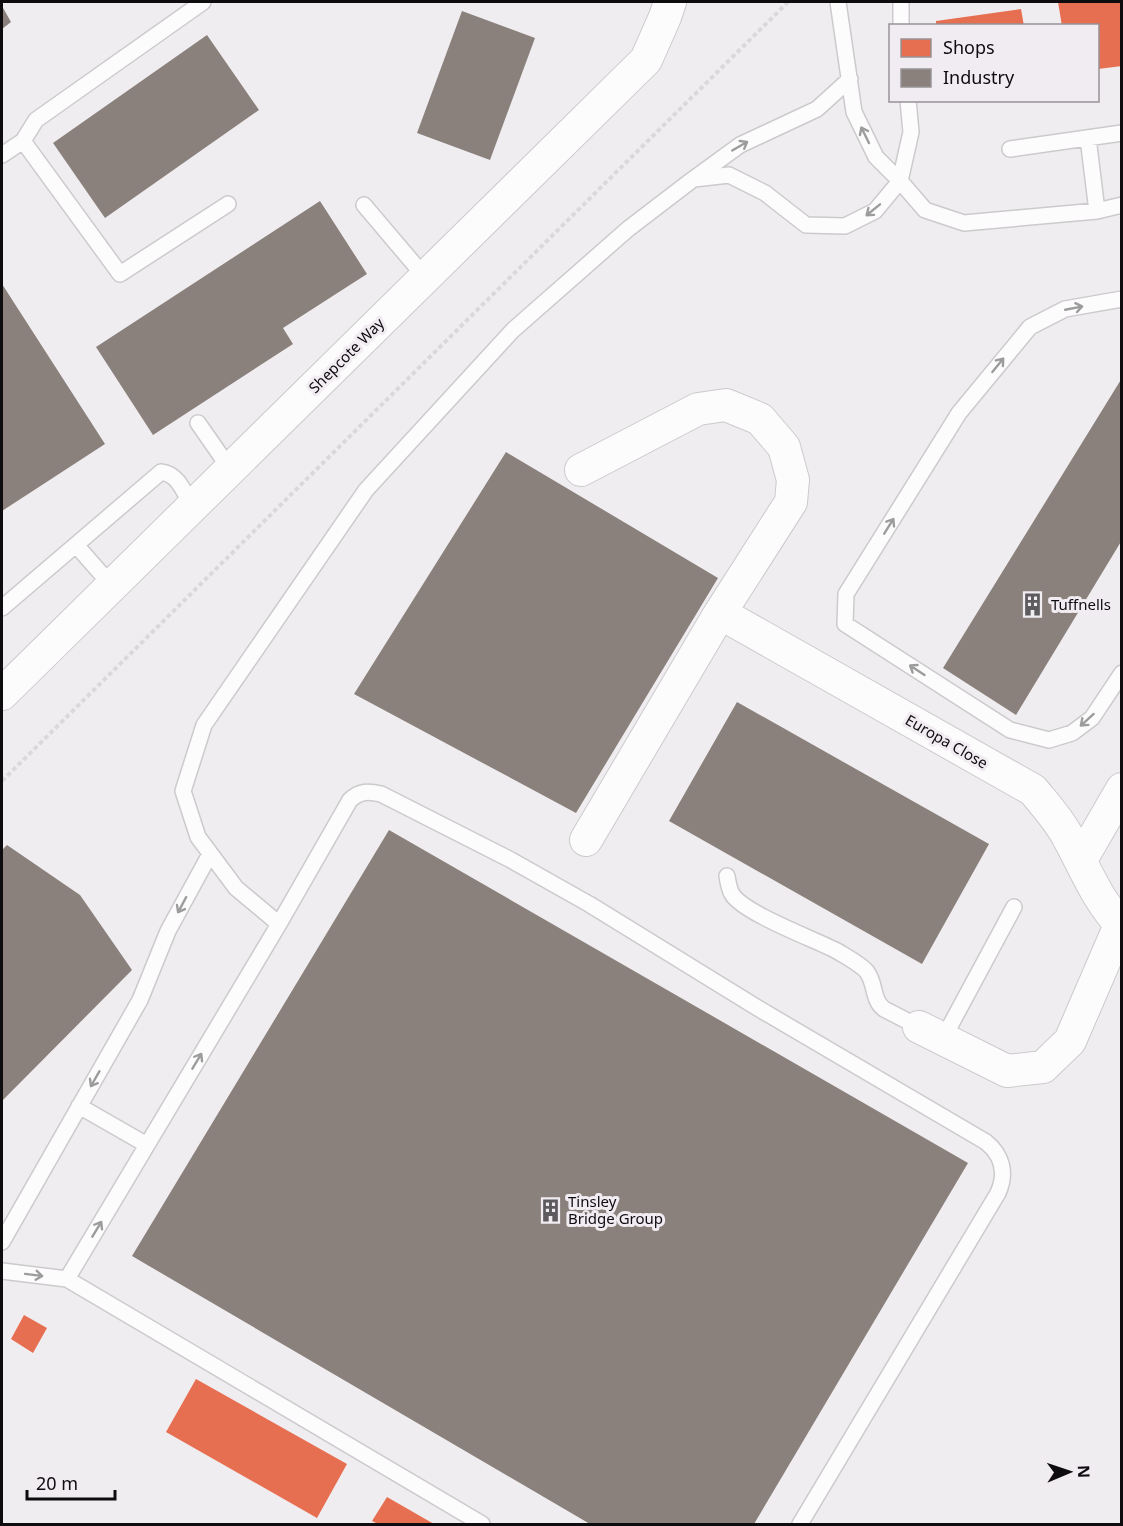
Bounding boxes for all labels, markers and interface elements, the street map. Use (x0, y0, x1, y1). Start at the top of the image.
legend (889, 24, 1099, 102)
text: Shops (943, 35, 995, 59)
text: Industry (943, 65, 1015, 89)
one-way arrow (858, 126, 870, 144)
one-way arrow (731, 140, 748, 152)
one-way arrow (865, 203, 881, 216)
one-way arrow (1063, 302, 1083, 313)
street label: Shepcote Way (304, 313, 388, 397)
one-way arrow (991, 358, 1005, 373)
one-way arrow (883, 518, 895, 535)
building icon: Tuffnells (1020, 591, 1046, 617)
place label: Tuffnells (1051, 594, 1111, 614)
one-way arrow (909, 664, 926, 676)
street label: Europa Close (902, 709, 992, 773)
one-way arrow (1080, 713, 1095, 727)
one-way arrow (176, 896, 188, 914)
one-way arrow (191, 1053, 203, 1070)
one-way arrow (88, 1070, 100, 1087)
place label: Tinsley Bridge Group (568, 1191, 663, 1228)
building icon: Tinsley Bridge Group (537, 1197, 563, 1223)
one-way arrow (92, 1221, 104, 1238)
one-way arrow (24, 1270, 44, 1281)
north arrow (1039, 1442, 1099, 1502)
scale bar (27, 1463, 116, 1501)
text: N (1073, 1465, 1095, 1478)
text: 20 m (36, 1471, 78, 1495)

